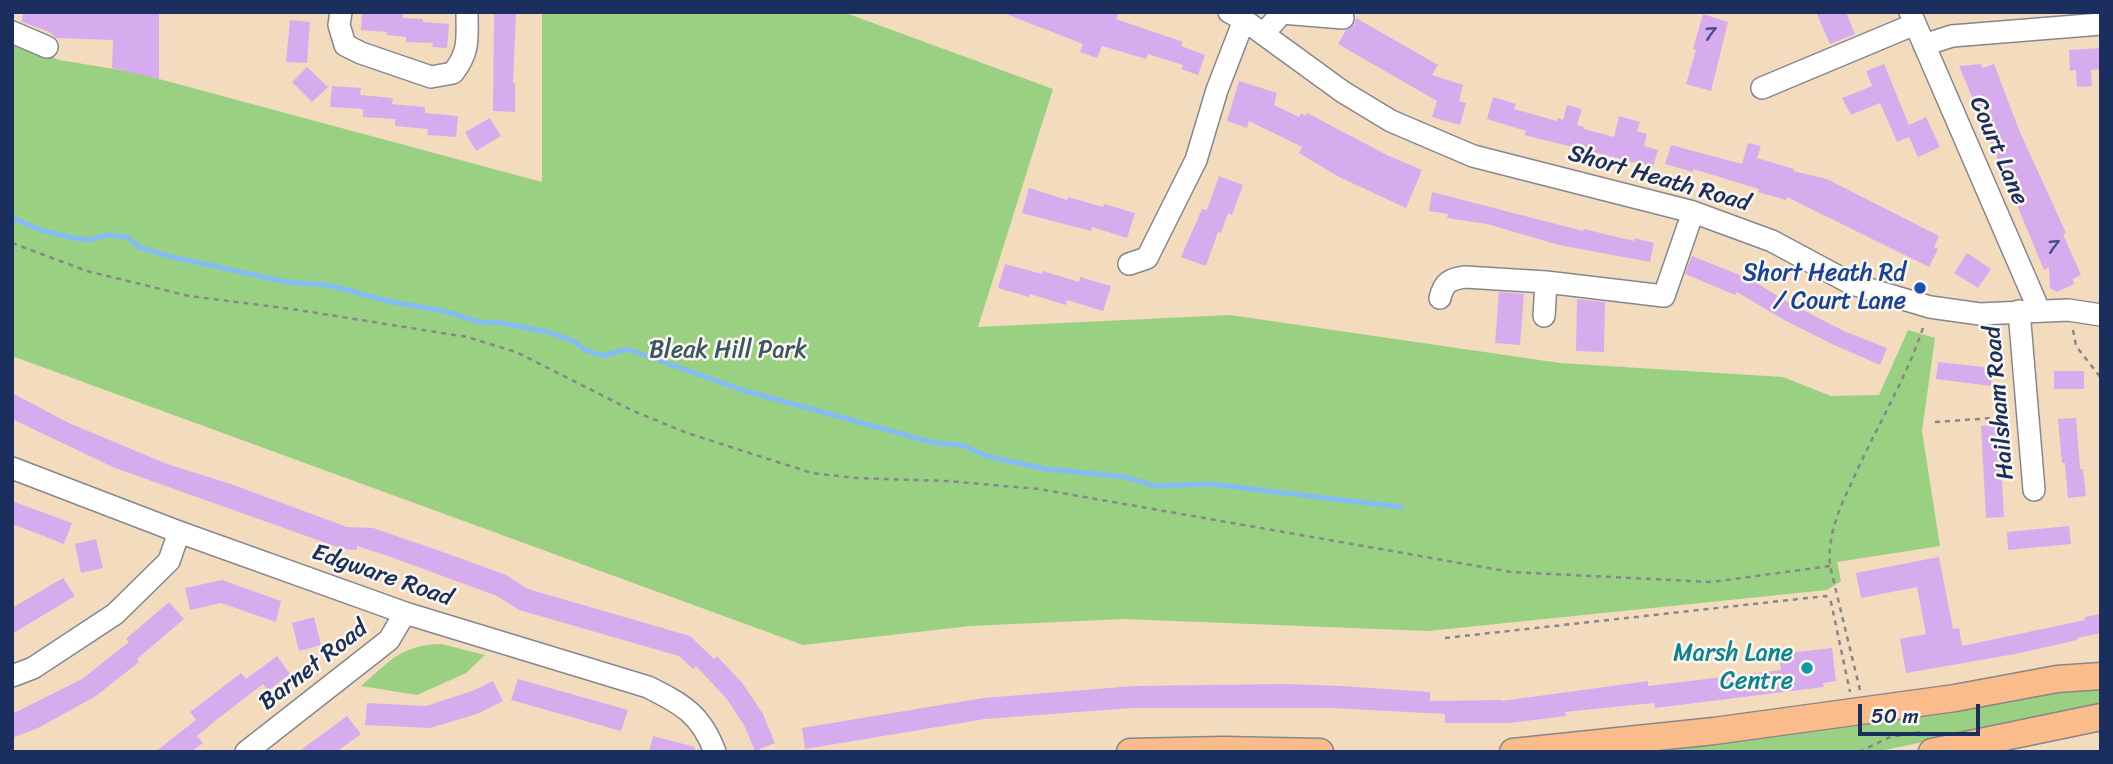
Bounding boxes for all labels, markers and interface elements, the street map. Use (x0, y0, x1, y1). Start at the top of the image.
house number: 7 (1704, 23, 1716, 49)
street label: Court Lane (1962, 92, 2034, 210)
street label: Short Heath Road (1565, 139, 1753, 219)
house number: 7 (2047, 236, 2059, 262)
place label: Short Heath Rd / Court Lane (1743, 260, 1906, 316)
marker: Short Heath Rd / Court Lane (1912, 280, 1928, 296)
street label: Hailsham Road (1979, 325, 2021, 481)
park label: Bleak Hill Park (649, 337, 807, 365)
street label: Edgware Road (308, 539, 456, 613)
street label: Barnet Road (254, 615, 374, 717)
place label: Marsh Lane Centre (1673, 640, 1793, 696)
marker: Marsh Lane Centre (1799, 660, 1815, 676)
scale bar (1861, 690, 1983, 734)
text: 50 m (1871, 697, 1919, 735)

